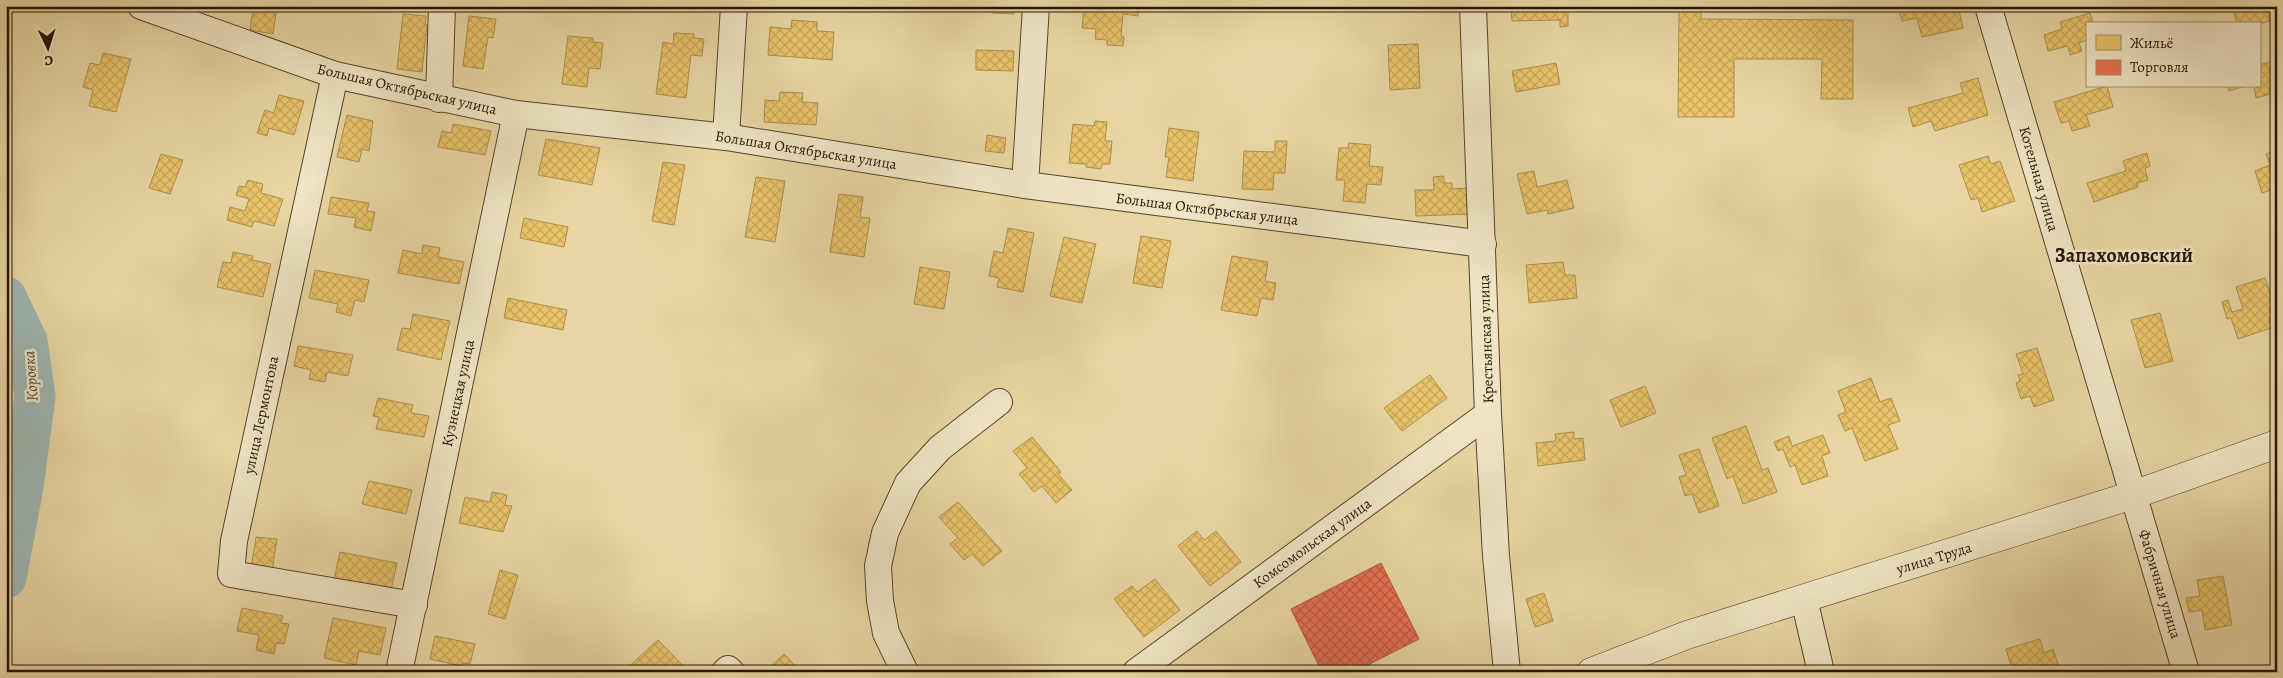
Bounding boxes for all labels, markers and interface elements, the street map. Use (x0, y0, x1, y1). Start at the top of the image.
north arrow (22, 22, 72, 72)
legend (2086, 22, 2260, 88)
text: Жильё (2130, 33, 2173, 53)
text: С (44, 51, 54, 70)
text: Торговля (2130, 57, 2188, 77)
street label: Большая Октябрьская улица (315, 59, 499, 119)
street label: Котельная улица (2014, 124, 2064, 234)
street label: Большая Октябрьская улица (714, 126, 898, 174)
street label: Большая Октябрьская улица (1115, 188, 1299, 230)
district label: Запахомовский (2055, 242, 2193, 269)
street label: Крестьянская улица (1474, 274, 1498, 404)
street label: Кузнецкая улица (437, 337, 479, 448)
water label: Коровка (18, 350, 44, 402)
street label: улица Лермонтова (239, 354, 283, 477)
street label: Комсомольская улица (1249, 493, 1375, 593)
street label: Фабричная улица (2134, 527, 2186, 641)
street label: улица Труда (1893, 537, 1974, 579)

